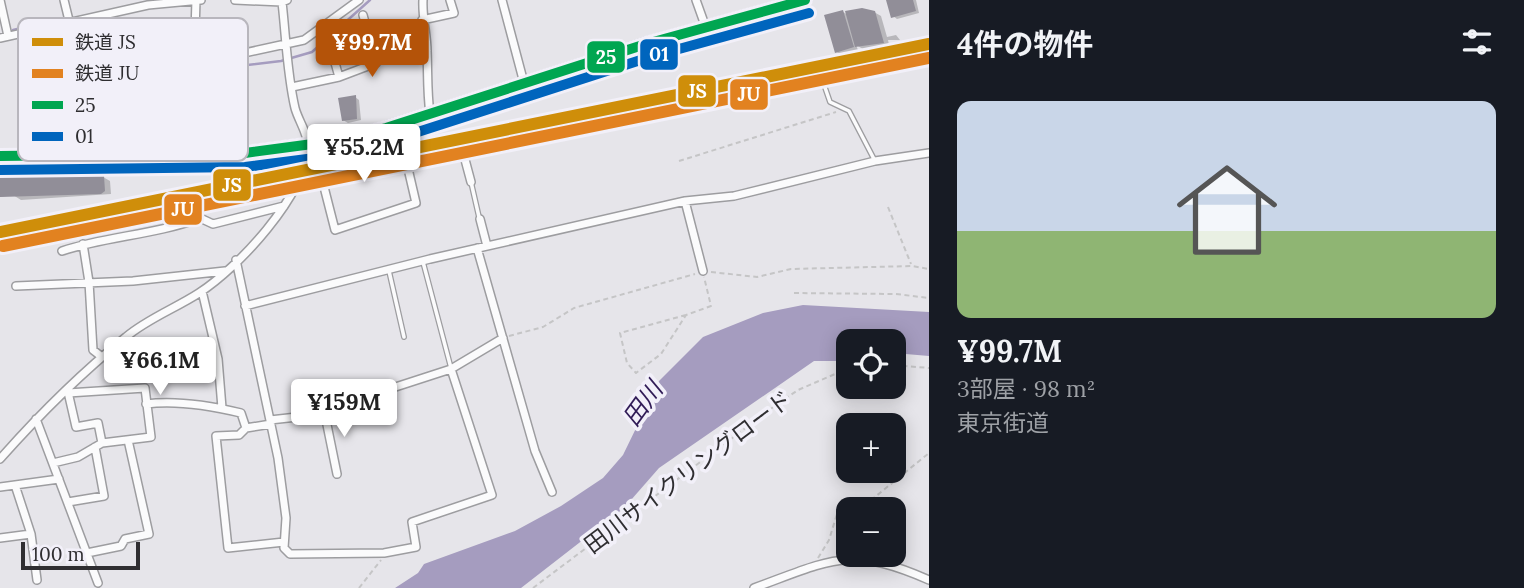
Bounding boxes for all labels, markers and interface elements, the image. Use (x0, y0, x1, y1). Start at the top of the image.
legend (18, 18, 248, 161)
pin: ¥99.7M (315, 20, 429, 79)
icon: filters (1458, 23, 1496, 61)
text: 4件の物件 (957, 25, 1093, 63)
text: ¥99.7M (332, 27, 412, 56)
text: 鉄道 JS (75, 30, 136, 54)
line badge: 01 (639, 38, 679, 71)
line badge: 25 (586, 40, 626, 74)
text: 01 (649, 42, 669, 66)
text: 25 (596, 45, 616, 69)
text: 鉄道 JU (75, 61, 139, 85)
line badge: JS (677, 74, 717, 108)
line badge: JU (729, 78, 769, 111)
text: JS (687, 79, 707, 103)
text: JU (737, 82, 761, 106)
text: 25 (75, 93, 96, 117)
text: 01 (75, 124, 94, 148)
pin: ¥55.2M (307, 124, 421, 184)
text: ¥55.2M (323, 132, 405, 161)
icon: home (1164, 147, 1290, 273)
line badge: JS (212, 168, 252, 202)
text: JS (222, 173, 242, 197)
line badge: JU (163, 193, 203, 226)
text: JU (171, 197, 195, 221)
map controls (836, 329, 906, 567)
button: locate (836, 329, 906, 399)
text: ¥99.7M (957, 332, 1062, 370)
pin: ¥66.1M (103, 338, 217, 397)
text: ¥66.1M (120, 345, 200, 374)
water label: 田川 (616, 373, 671, 432)
text: 3部屋 · 98 m² (957, 374, 1095, 403)
pin: ¥159M (295, 380, 393, 439)
street label: 田川サイクリングロード (578, 384, 797, 559)
text: ¥159M (307, 387, 381, 416)
text: 東京街道 (957, 408, 1049, 437)
button: + (836, 413, 906, 483)
button: − (836, 497, 906, 567)
scale bar (21, 539, 140, 571)
text: 100 m (32, 542, 85, 566)

